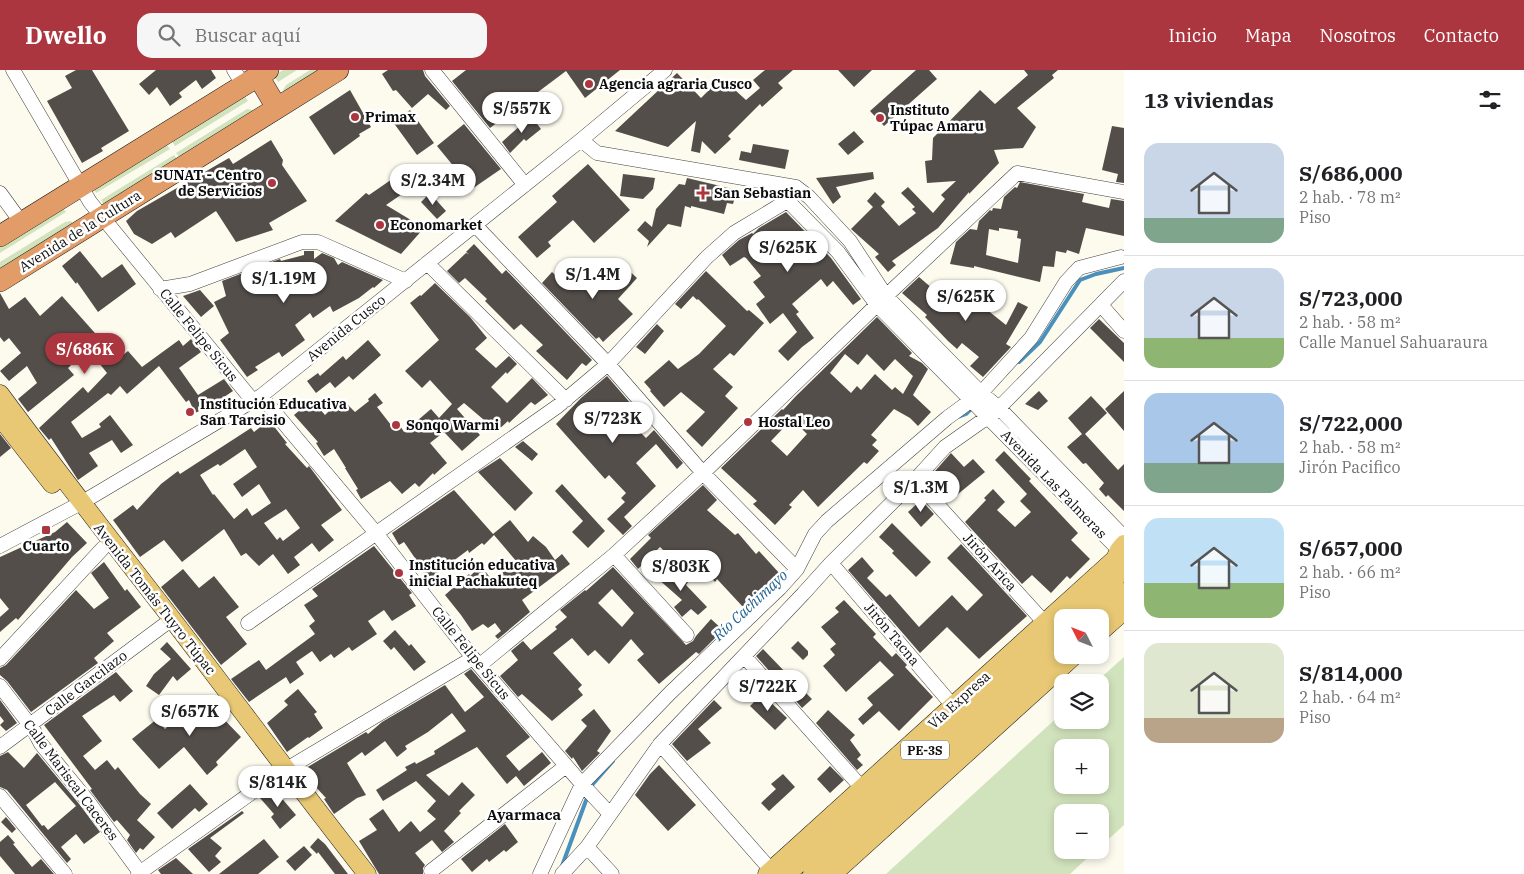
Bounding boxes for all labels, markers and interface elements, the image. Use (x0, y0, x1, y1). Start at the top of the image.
search box (137, 13, 487, 58)
text: Dwello (25, 19, 107, 51)
icon: search (155, 21, 183, 49)
text: Buscar aquí (195, 23, 301, 47)
text: Inicio (1169, 24, 1217, 47)
text: Mapa (1245, 24, 1292, 47)
text: Nosotros (1320, 24, 1396, 47)
text: Contacto (1424, 24, 1499, 47)
place label: Agencia agraria Cusco (599, 75, 752, 93)
marker: Agencia agraria Cusco (583, 78, 595, 90)
text: 13 viviendas (1144, 86, 1274, 114)
icon: filters (1476, 86, 1504, 114)
pin: S/557K (481, 92, 563, 134)
text: S/557K (493, 98, 551, 118)
place label: Instituto Túpac Amaru (890, 101, 984, 135)
place label: Primax (365, 108, 417, 126)
marker: Primax (349, 111, 361, 123)
marker: Instituto Túpac Amaru (874, 112, 886, 124)
text: S/686,000 (1299, 159, 1403, 187)
icon: home (1184, 163, 1244, 223)
pin: S/2.34M (387, 164, 479, 206)
place label: SUNAT - Centro de Servicios (154, 166, 262, 200)
text: S/2.34M (401, 170, 465, 190)
marker: SUNAT - Centro de Servicios (266, 177, 278, 189)
place label: San Sebastian (714, 184, 811, 202)
street label: Avenida de la Cultura (16, 186, 145, 276)
marker: San Sebastian (696, 186, 710, 200)
text: 2 hab. · 78 m² (1299, 187, 1401, 207)
text: Piso (1299, 207, 1331, 227)
place label: Economarket (390, 216, 482, 234)
marker: Economarket (374, 219, 386, 231)
pin: S/625K (747, 230, 829, 273)
text: S/625K (759, 237, 817, 257)
pin: S/1.4M (552, 258, 634, 300)
pin: S/1.19M (238, 262, 330, 304)
text: S/1.4M (566, 264, 620, 284)
text: S/1.19M (252, 268, 316, 288)
pin: S/625K (925, 280, 1007, 322)
text: S/723,000 (1299, 284, 1403, 312)
street label: Calle Felipe Sicus (156, 285, 242, 385)
text: S/625K (937, 286, 995, 306)
icon: home (1184, 288, 1244, 348)
street label: Avenida Cusco (303, 291, 389, 365)
text: 2 hab. · 58 m² (1299, 312, 1401, 332)
pin: S/686K (44, 332, 126, 375)
text: Calle Manuel Sahuaraura (1299, 332, 1488, 352)
text: S/686K (56, 339, 114, 359)
place label: Institución Educativa San Tarcisio (200, 395, 347, 429)
pin: S/723K (572, 402, 654, 444)
marker: Institución Educativa San Tarcisio (184, 406, 196, 418)
text: S/723K (584, 408, 642, 428)
text: S/722,000 (1299, 409, 1403, 437)
place label: Hostal Leo (758, 413, 830, 431)
icon: home (1184, 413, 1244, 473)
place label: Sonqo Warmi (406, 416, 500, 434)
marker: Hostal Leo (742, 416, 754, 428)
marker: Sonqo Warmi (390, 419, 402, 431)
street label: Avenida Las Palmeras (997, 426, 1111, 542)
text: 2 hab. · 58 m² (1299, 437, 1401, 457)
text: Jirón Pacifico (1299, 457, 1400, 477)
pin: S/1.3M (880, 470, 962, 513)
text: S/1.3M (894, 477, 948, 497)
street label: Avenida Tomás Tuyro Túpac (90, 519, 220, 679)
marker: Cuarto (40, 524, 52, 536)
street label: Jirón Arica (959, 529, 1021, 595)
text: S/657,000 (1299, 534, 1403, 562)
place label: Cuarto (23, 537, 69, 555)
icon: home (1184, 538, 1244, 598)
pin: S/803K (640, 550, 722, 592)
place label: Institución educativa inicial Pachakuteq (409, 556, 555, 590)
text: S/803K (652, 556, 710, 576)
text: 2 hab. · 66 m² (1299, 562, 1401, 582)
water label: Río Cachimayo (708, 566, 791, 645)
marker: Institución educativa inicial Pachakuteq (393, 567, 405, 579)
text: Piso (1299, 582, 1331, 602)
street label: Jirón Tacna (860, 599, 924, 670)
street label: Calle Felipe Sicus (428, 603, 514, 703)
north arrow (1054, 609, 1109, 664)
map controls (1054, 609, 1109, 859)
street label: Calle Garcilazo (41, 646, 131, 720)
text: S/814,000 (1299, 659, 1403, 687)
icon: home (1184, 663, 1244, 723)
street label: Vía Expresa (924, 667, 994, 733)
pin: S/722K (727, 670, 809, 712)
button: layers (1054, 674, 1109, 729)
text: S/722K (739, 676, 797, 696)
text: 2 hab. · 64 m² (1299, 687, 1401, 707)
pin: S/657K (149, 694, 231, 737)
text: S/657K (161, 701, 219, 721)
text: Piso (1299, 707, 1331, 727)
street label: Calle Mariscal Caceres (20, 716, 123, 844)
button: + (1054, 739, 1109, 794)
road number: PE-3S (901, 740, 949, 760)
pin: S/814K (237, 766, 319, 808)
text: S/814K (249, 772, 307, 792)
button: − (1054, 804, 1109, 859)
district label: Ayarmaca (487, 805, 561, 824)

